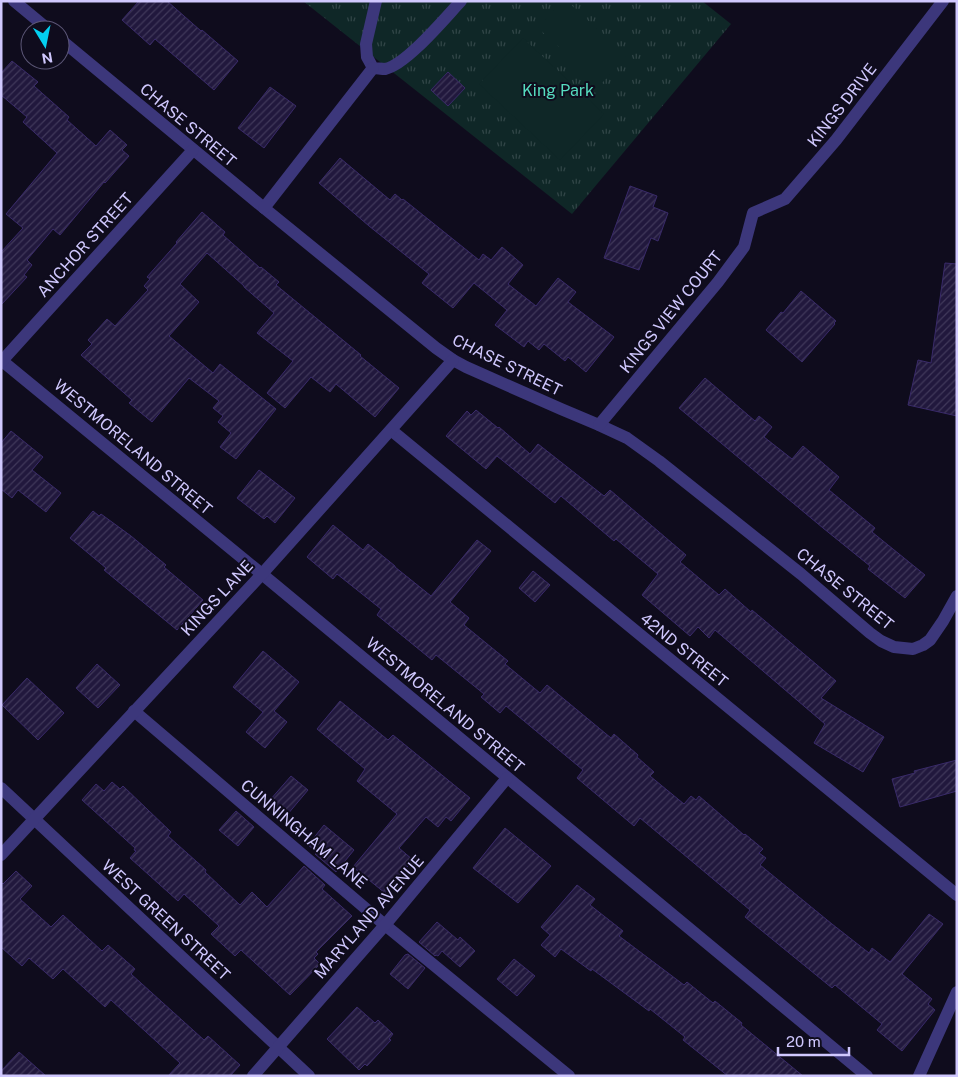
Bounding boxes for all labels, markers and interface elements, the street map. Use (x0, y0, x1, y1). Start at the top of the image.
north arrow (20, 20, 70, 70)
text: N (40, 49, 54, 67)
street label: KINGS DRIVE (803, 59, 881, 151)
street label: CHASE STREET (136, 79, 240, 171)
park label: King Park (522, 81, 594, 100)
street label: ANCHOR STREET (33, 189, 137, 301)
street label: KINGS VIEW COURT (616, 247, 726, 377)
street label: CHASE STREET (449, 330, 565, 400)
street label: WESTMORELAND STREET (50, 375, 216, 519)
street label: CHASE STREET (793, 544, 898, 634)
street label: KINGS LANE (177, 556, 257, 640)
street label: 42ND STREET (636, 609, 732, 691)
street label: WESTMORELAND STREET (362, 633, 528, 777)
street label: CUNNINGHAM LANE (237, 776, 371, 892)
street label: MARYLAND AVENUE (310, 851, 428, 983)
street label: WEST GREEN STREET (98, 856, 234, 985)
scale bar (778, 1024, 849, 1056)
text: 20 m (786, 1033, 821, 1050)

